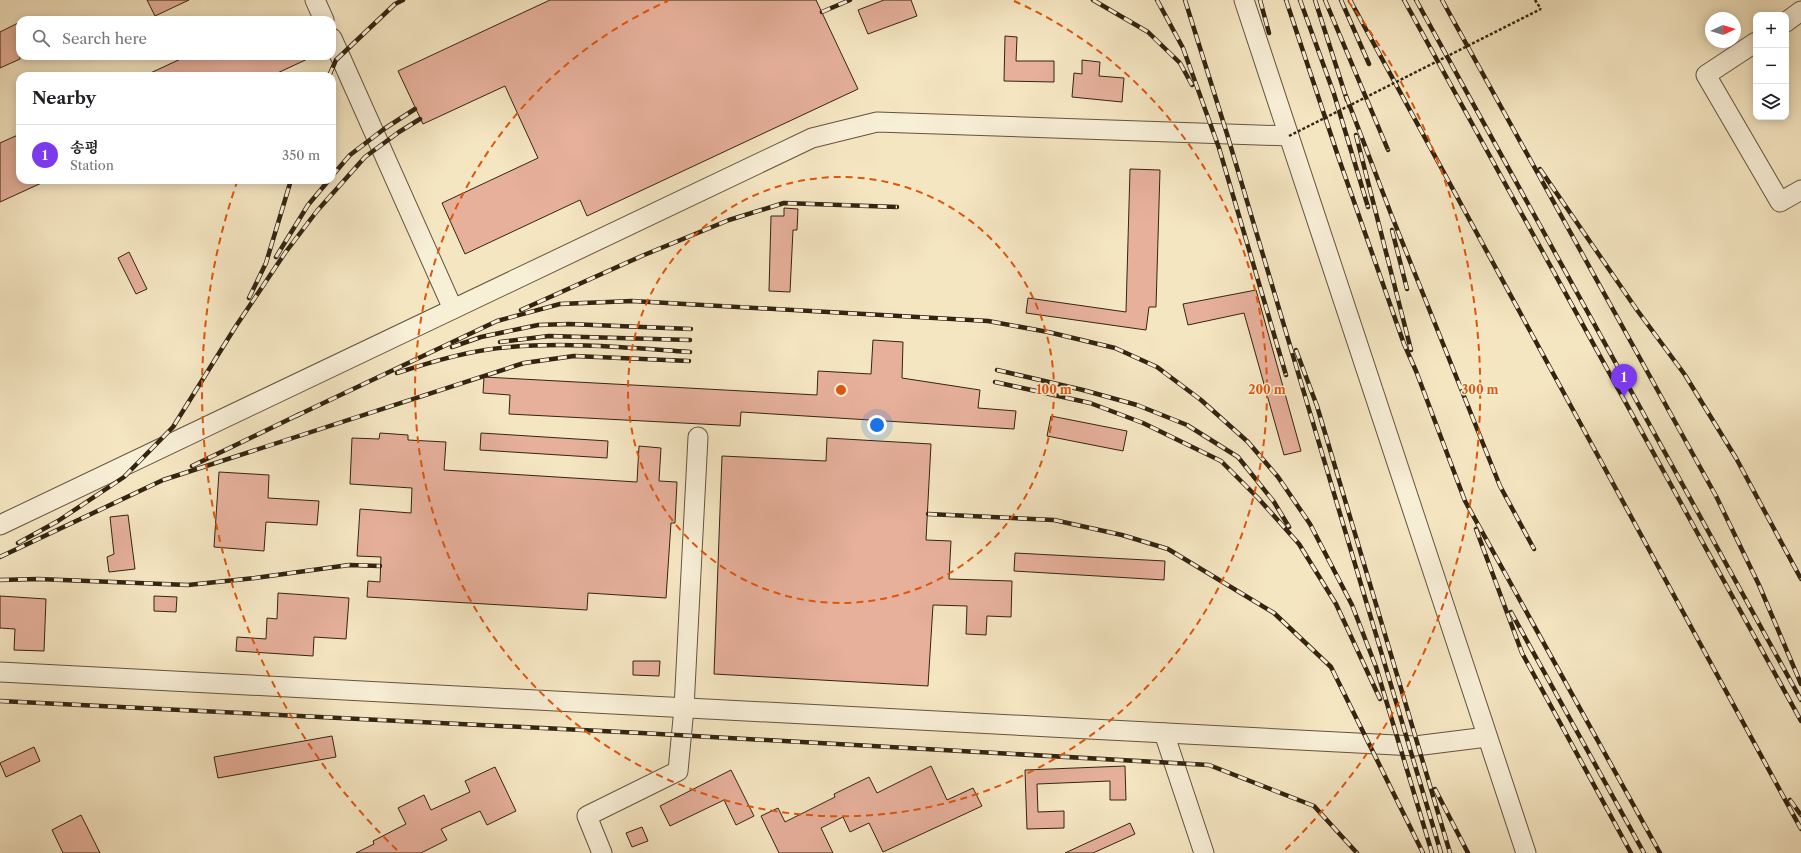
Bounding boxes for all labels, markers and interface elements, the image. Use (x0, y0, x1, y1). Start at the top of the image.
north arrow (1705, 12, 1741, 48)
map controls (1753, 12, 1789, 120)
button: + (1753, 12, 1789, 48)
search box (16, 16, 336, 60)
icon: search (30, 27, 52, 49)
text: Search here (62, 29, 147, 48)
button: − (1753, 48, 1789, 84)
button: layers (1753, 84, 1789, 120)
text: Nearby (32, 88, 96, 108)
text: 송평 (70, 138, 99, 157)
text: 1 (42, 147, 48, 163)
text: 350 m (282, 147, 320, 163)
text: Station (70, 157, 114, 173)
pin: 1 (1611, 364, 1637, 397)
text: 100 m (1036, 382, 1072, 397)
text: 200 m (1248, 382, 1286, 397)
text: 300 m (1461, 382, 1499, 397)
centre of rings (834, 383, 848, 397)
your location (867, 415, 887, 435)

